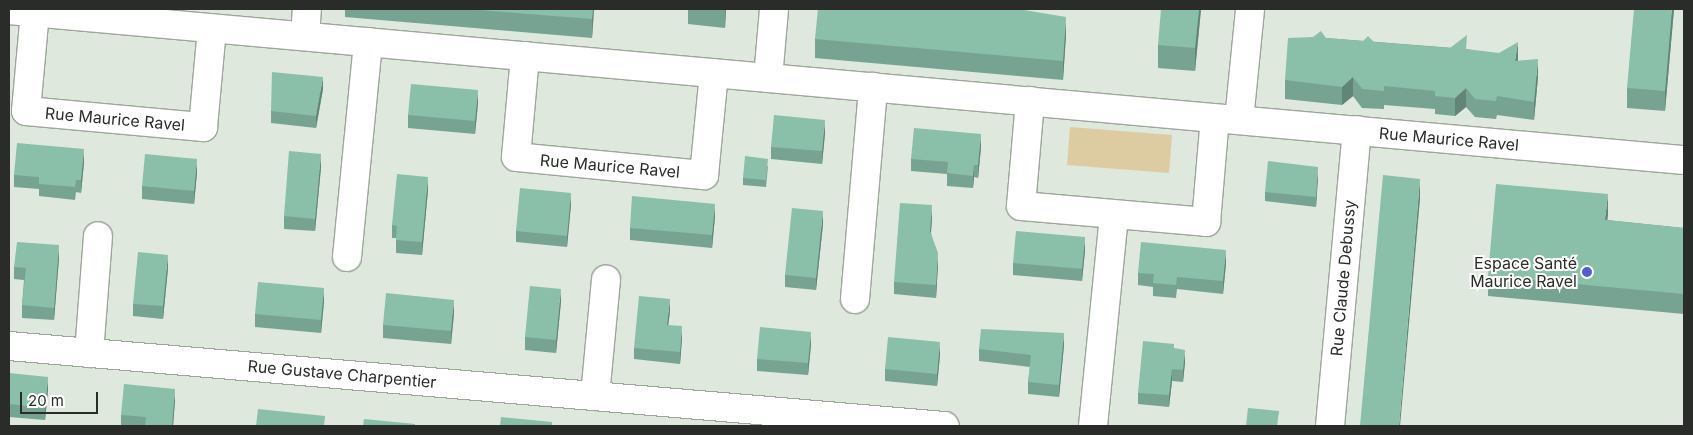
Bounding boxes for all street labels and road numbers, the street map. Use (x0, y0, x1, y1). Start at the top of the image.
street label: Rue Maurice Ravel (44, 103, 186, 135)
street label: Rue Maurice Ravel (1378, 123, 1520, 155)
street label: Rue Maurice Ravel (539, 150, 681, 182)
street label: Rue Claude Debussy (1327, 199, 1359, 357)
street label: Rue Gustave Charpentier (247, 356, 437, 392)

